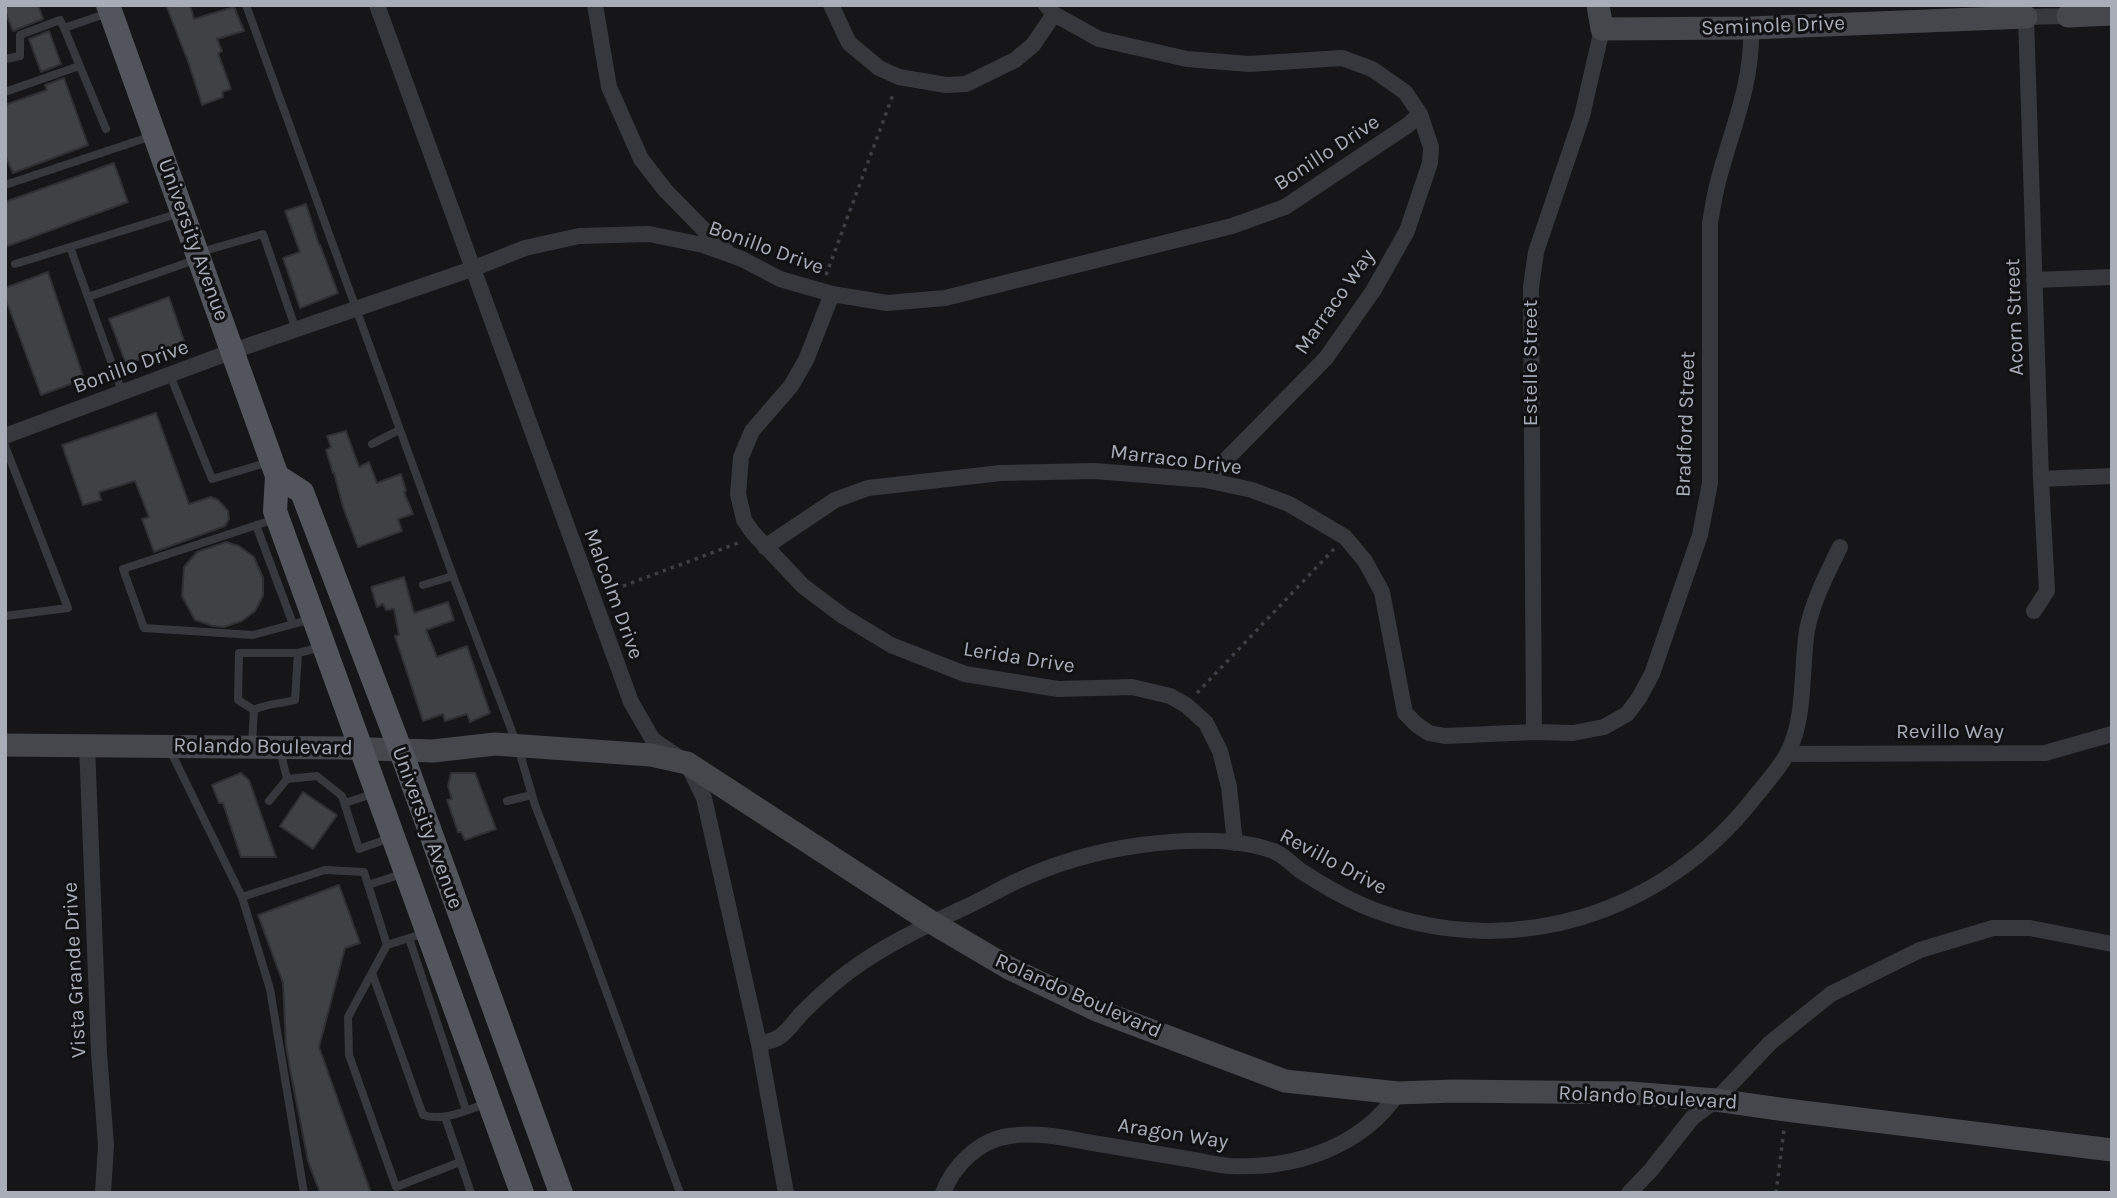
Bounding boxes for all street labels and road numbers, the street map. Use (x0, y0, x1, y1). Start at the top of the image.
street label: Seminole Drive (1700, 11, 1846, 41)
street label: Bonillo Drive (1270, 110, 1384, 196)
street label: University Avenue (152, 156, 234, 324)
street label: Bonillo Drive (705, 216, 827, 280)
street label: Marraco Way (1289, 244, 1381, 360)
street label: Acorn Street (2000, 258, 2030, 376)
street label: Estelle Street (1518, 300, 1544, 426)
street label: Bonillo Drive (70, 335, 192, 399)
street label: Bradford Street (1671, 351, 1701, 497)
street label: Marraco Drive (1109, 439, 1243, 481)
street label: Malcolm Drive (578, 525, 648, 663)
street label: Lerida Drive (961, 637, 1077, 679)
street label: Revillo Way (1896, 719, 2004, 745)
street label: Rolando Boulevard (173, 733, 353, 761)
street label: University Avenue (386, 744, 468, 912)
street label: Revillo Drive (1275, 823, 1391, 901)
street label: Vista Grande Drive (58, 881, 92, 1059)
street label: Rolando Boulevard (991, 948, 1165, 1044)
street label: Rolando Boulevard (1558, 1081, 1738, 1115)
street label: Aragon Way (1116, 1113, 1230, 1155)

